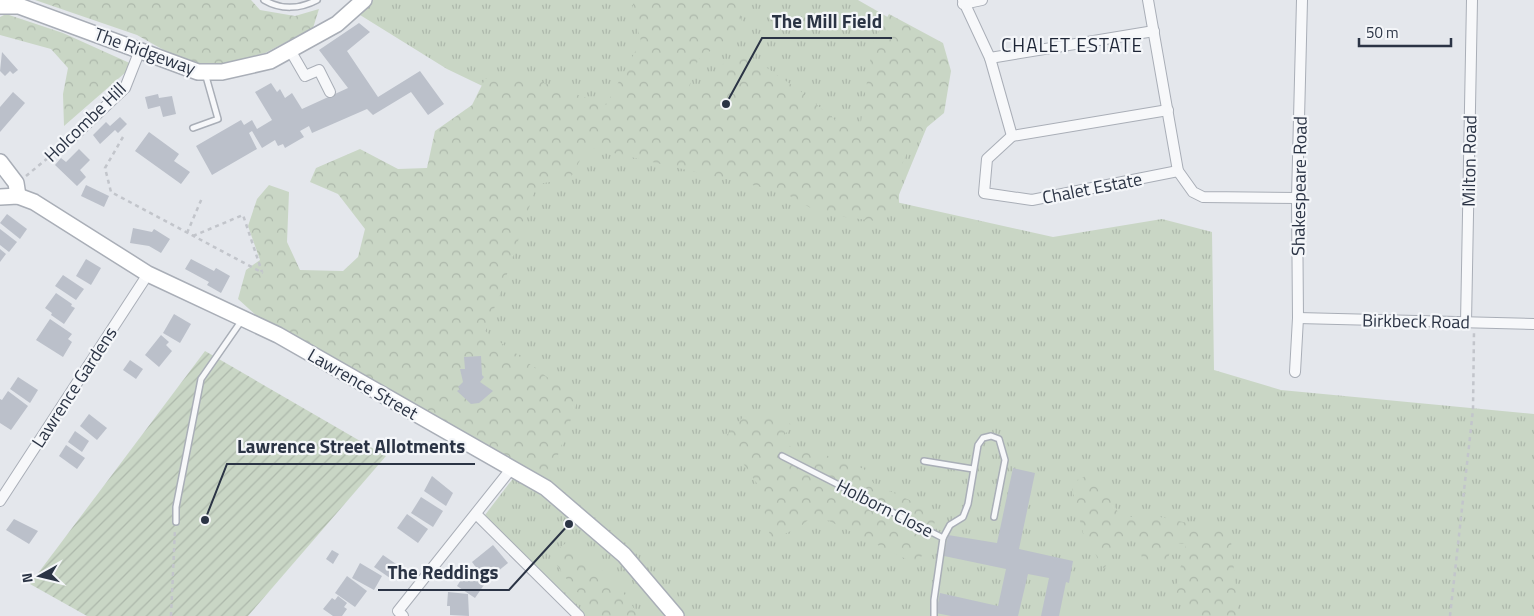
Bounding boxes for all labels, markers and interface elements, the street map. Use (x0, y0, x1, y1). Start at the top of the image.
callout: The Mill Field (762, 4, 892, 38)
text: The Mill Field (772, 6, 882, 35)
scale bar (1359, 15, 1452, 47)
street label: The Ridgeway (90, 20, 200, 82)
text: 50 m (1366, 21, 1399, 44)
district label: CHALET ESTATE (1001, 30, 1143, 59)
street label: Holcombe Hill (38, 76, 132, 168)
street label: Milton Road (1455, 115, 1483, 207)
street label: Shakespeare Road (1284, 116, 1314, 256)
street label: Chalet Estate (1040, 165, 1144, 211)
street label: Birkbeck Road (1362, 307, 1470, 335)
street label: Lawrence Gardens (25, 321, 123, 453)
street label: Lawrence Street (303, 341, 424, 427)
callout: Lawrence Street Allotments (227, 430, 475, 464)
text: Lawrence Street Allotments (237, 431, 465, 460)
street label: Holborn Close (832, 472, 938, 544)
north arrow (15, 551, 65, 601)
callout: The Reddings (378, 556, 509, 590)
text: The Reddings (387, 557, 499, 586)
text: N (16, 572, 38, 584)

